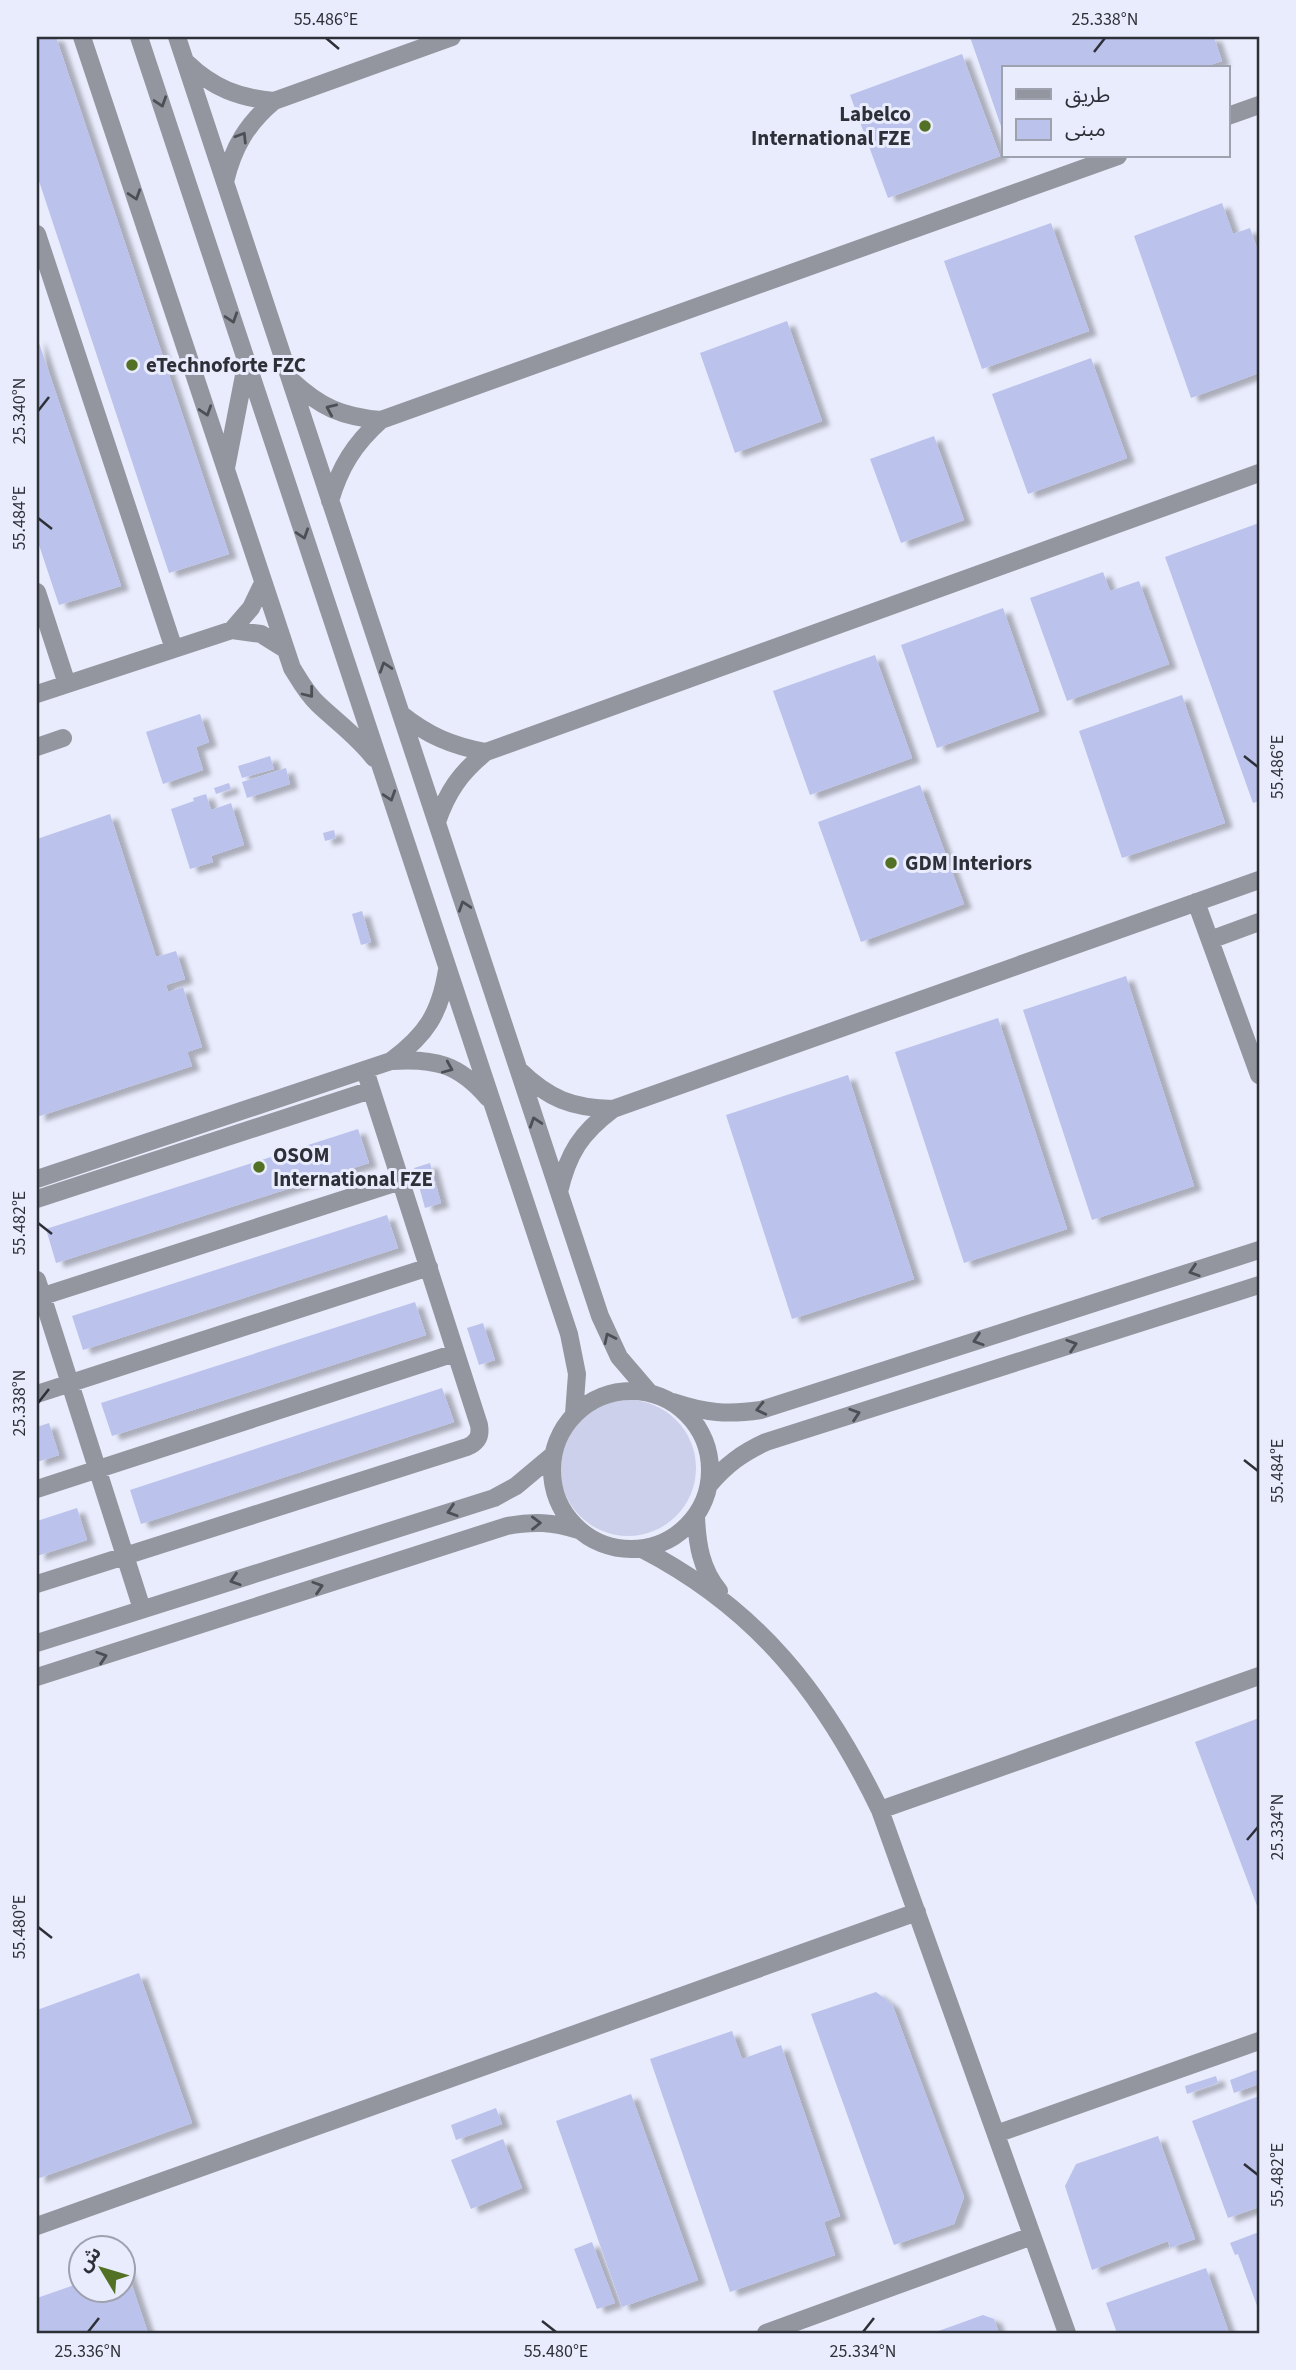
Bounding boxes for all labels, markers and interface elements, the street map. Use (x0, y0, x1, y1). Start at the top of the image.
text: 55.486°E (294, 7, 358, 32)
text: 25.338°N (1072, 7, 1138, 32)
legend (1002, 66, 1230, 158)
text: طريق (1065, 80, 1110, 110)
one-way arrow (152, 95, 167, 107)
place label: Labelco International FZE (751, 99, 911, 153)
text: مبنى (1065, 114, 1106, 144)
marker: Labelco International FZE (917, 118, 933, 134)
one-way arrow (234, 132, 247, 145)
one-way arrow (126, 188, 141, 200)
one-way arrow (224, 311, 238, 323)
place label: eTechnoforte FZC (146, 350, 306, 380)
marker: eTechnoforte FZC (124, 357, 140, 373)
text: 25.340°N (7, 378, 32, 444)
one-way arrow (326, 403, 338, 417)
one-way arrow (198, 404, 212, 416)
text: 55.484°E (7, 486, 32, 550)
one-way arrow (295, 527, 310, 539)
one-way arrow (379, 661, 393, 674)
one-way arrow (300, 685, 313, 697)
text: 55.486°E (1265, 735, 1290, 799)
one-way arrow (382, 790, 397, 802)
place label: GDM Interiors (905, 848, 1032, 878)
marker: GDM Interiors (883, 855, 899, 871)
one-way arrow (458, 901, 472, 913)
one-way arrow (441, 1060, 453, 1074)
one-way arrow (529, 1117, 544, 1129)
place label: OSOM International FZE (273, 1140, 433, 1194)
marker: OSOM International FZE (251, 1159, 267, 1175)
text: 55.482°E (7, 1191, 32, 1255)
one-way arrow (1189, 1262, 1201, 1277)
one-way arrow (972, 1332, 984, 1347)
one-way arrow (603, 1333, 617, 1345)
one-way arrow (1065, 1339, 1078, 1353)
text: 25.338°N (7, 1370, 32, 1436)
one-way arrow (755, 1401, 767, 1415)
one-way arrow (848, 1408, 861, 1422)
text: 55.484°E (1265, 1439, 1290, 1503)
one-way arrow (447, 1503, 459, 1517)
one-way arrow (531, 1515, 542, 1530)
one-way arrow (230, 1571, 242, 1586)
one-way arrow (312, 1581, 324, 1595)
one-way arrow (95, 1650, 107, 1665)
text: 25.334°N (1265, 1794, 1290, 1860)
text: 55.480°E (7, 1895, 32, 1959)
text: 55.482°E (1265, 2143, 1290, 2207)
north arrow (66, 2234, 136, 2304)
text: ش (71, 2241, 108, 2278)
text: 25.336°N (55, 2339, 121, 2364)
text: 55.480°E (524, 2339, 588, 2364)
text: 25.334°N (830, 2339, 896, 2364)

